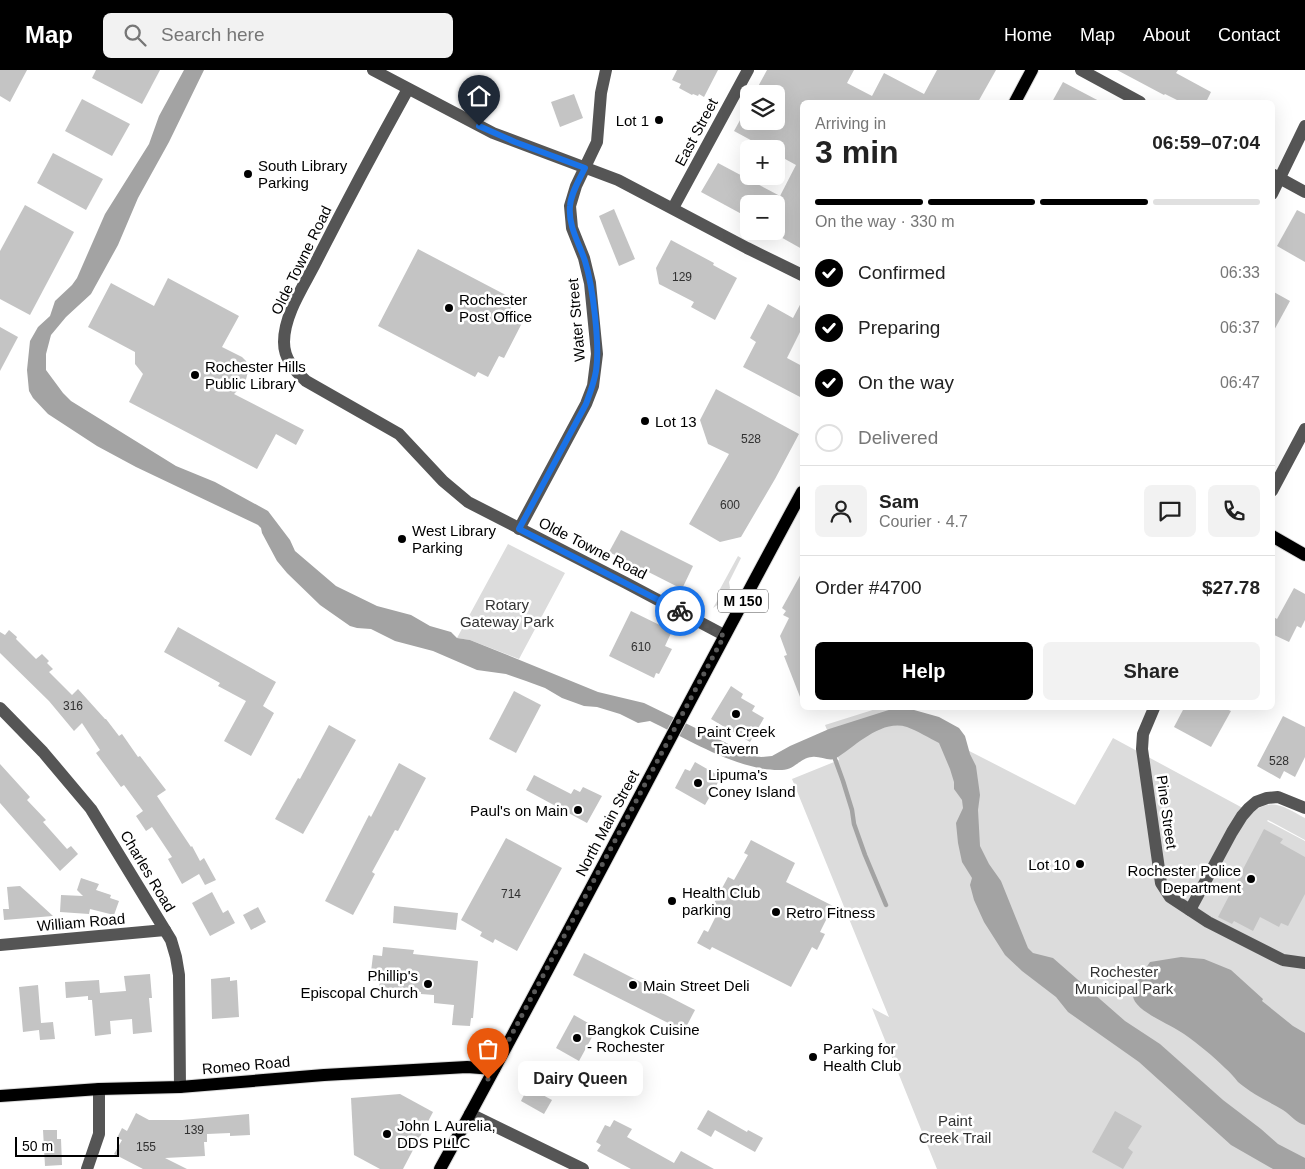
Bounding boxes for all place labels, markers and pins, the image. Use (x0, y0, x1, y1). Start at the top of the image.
pin (458, 75, 500, 126)
place label: Lot 1 (616, 112, 649, 129)
marker: Lot 1 (653, 114, 665, 126)
place label: South Library Parking (258, 157, 348, 191)
marker: South Library Parking (242, 168, 254, 180)
place label: Rochester Post Office (459, 291, 532, 325)
marker: Rochester Post Office (443, 302, 455, 314)
place label: Rochester Hills Public Library (205, 358, 306, 392)
marker: Rochester Hills Public Library (189, 369, 201, 381)
place label: Lot 13 (655, 413, 697, 430)
marker: Lot 13 (639, 415, 651, 427)
place label: West Library Parking (412, 522, 496, 556)
marker: West Library Parking (396, 533, 408, 545)
marker: Paint Creek Tavern (730, 708, 742, 720)
place label: Paint Creek Tavern (697, 723, 776, 757)
place label: Lipuma's Coney Island (708, 766, 796, 800)
marker: Lipuma's Coney Island (692, 777, 704, 789)
place label: Paul's on Main (470, 802, 568, 819)
marker: Paul's on Main (572, 804, 584, 816)
place label: Lot 10 (1028, 856, 1070, 873)
marker: Lot 10 (1074, 858, 1086, 870)
place label: Rochester Police Department (1128, 862, 1242, 896)
marker: Rochester Police Department (1245, 873, 1257, 885)
place label: Health Club parking (682, 884, 760, 918)
marker: Health Club parking (666, 895, 678, 907)
place label: Retro Fitness (786, 904, 875, 921)
marker: Retro Fitness (770, 906, 782, 918)
place label: Phillip's Episcopal Church (300, 967, 418, 1001)
place label: Main Street Deli (643, 977, 750, 994)
marker: Phillip's Episcopal Church (422, 978, 434, 990)
marker: Main Street Deli (627, 979, 639, 991)
place label: Bangkok Cuisine - Rochester (587, 1021, 700, 1055)
pin (467, 1028, 509, 1079)
marker: Bangkok Cuisine - Rochester (571, 1032, 583, 1044)
place label: Parking for Health Club (823, 1040, 901, 1074)
marker: Parking for Health Club (807, 1051, 819, 1063)
callout: Dairy Queen (518, 1062, 643, 1096)
place label: John L Aurelia, DDS PLLC (397, 1117, 496, 1151)
marker: John L Aurelia, DDS PLLC (381, 1128, 393, 1140)

